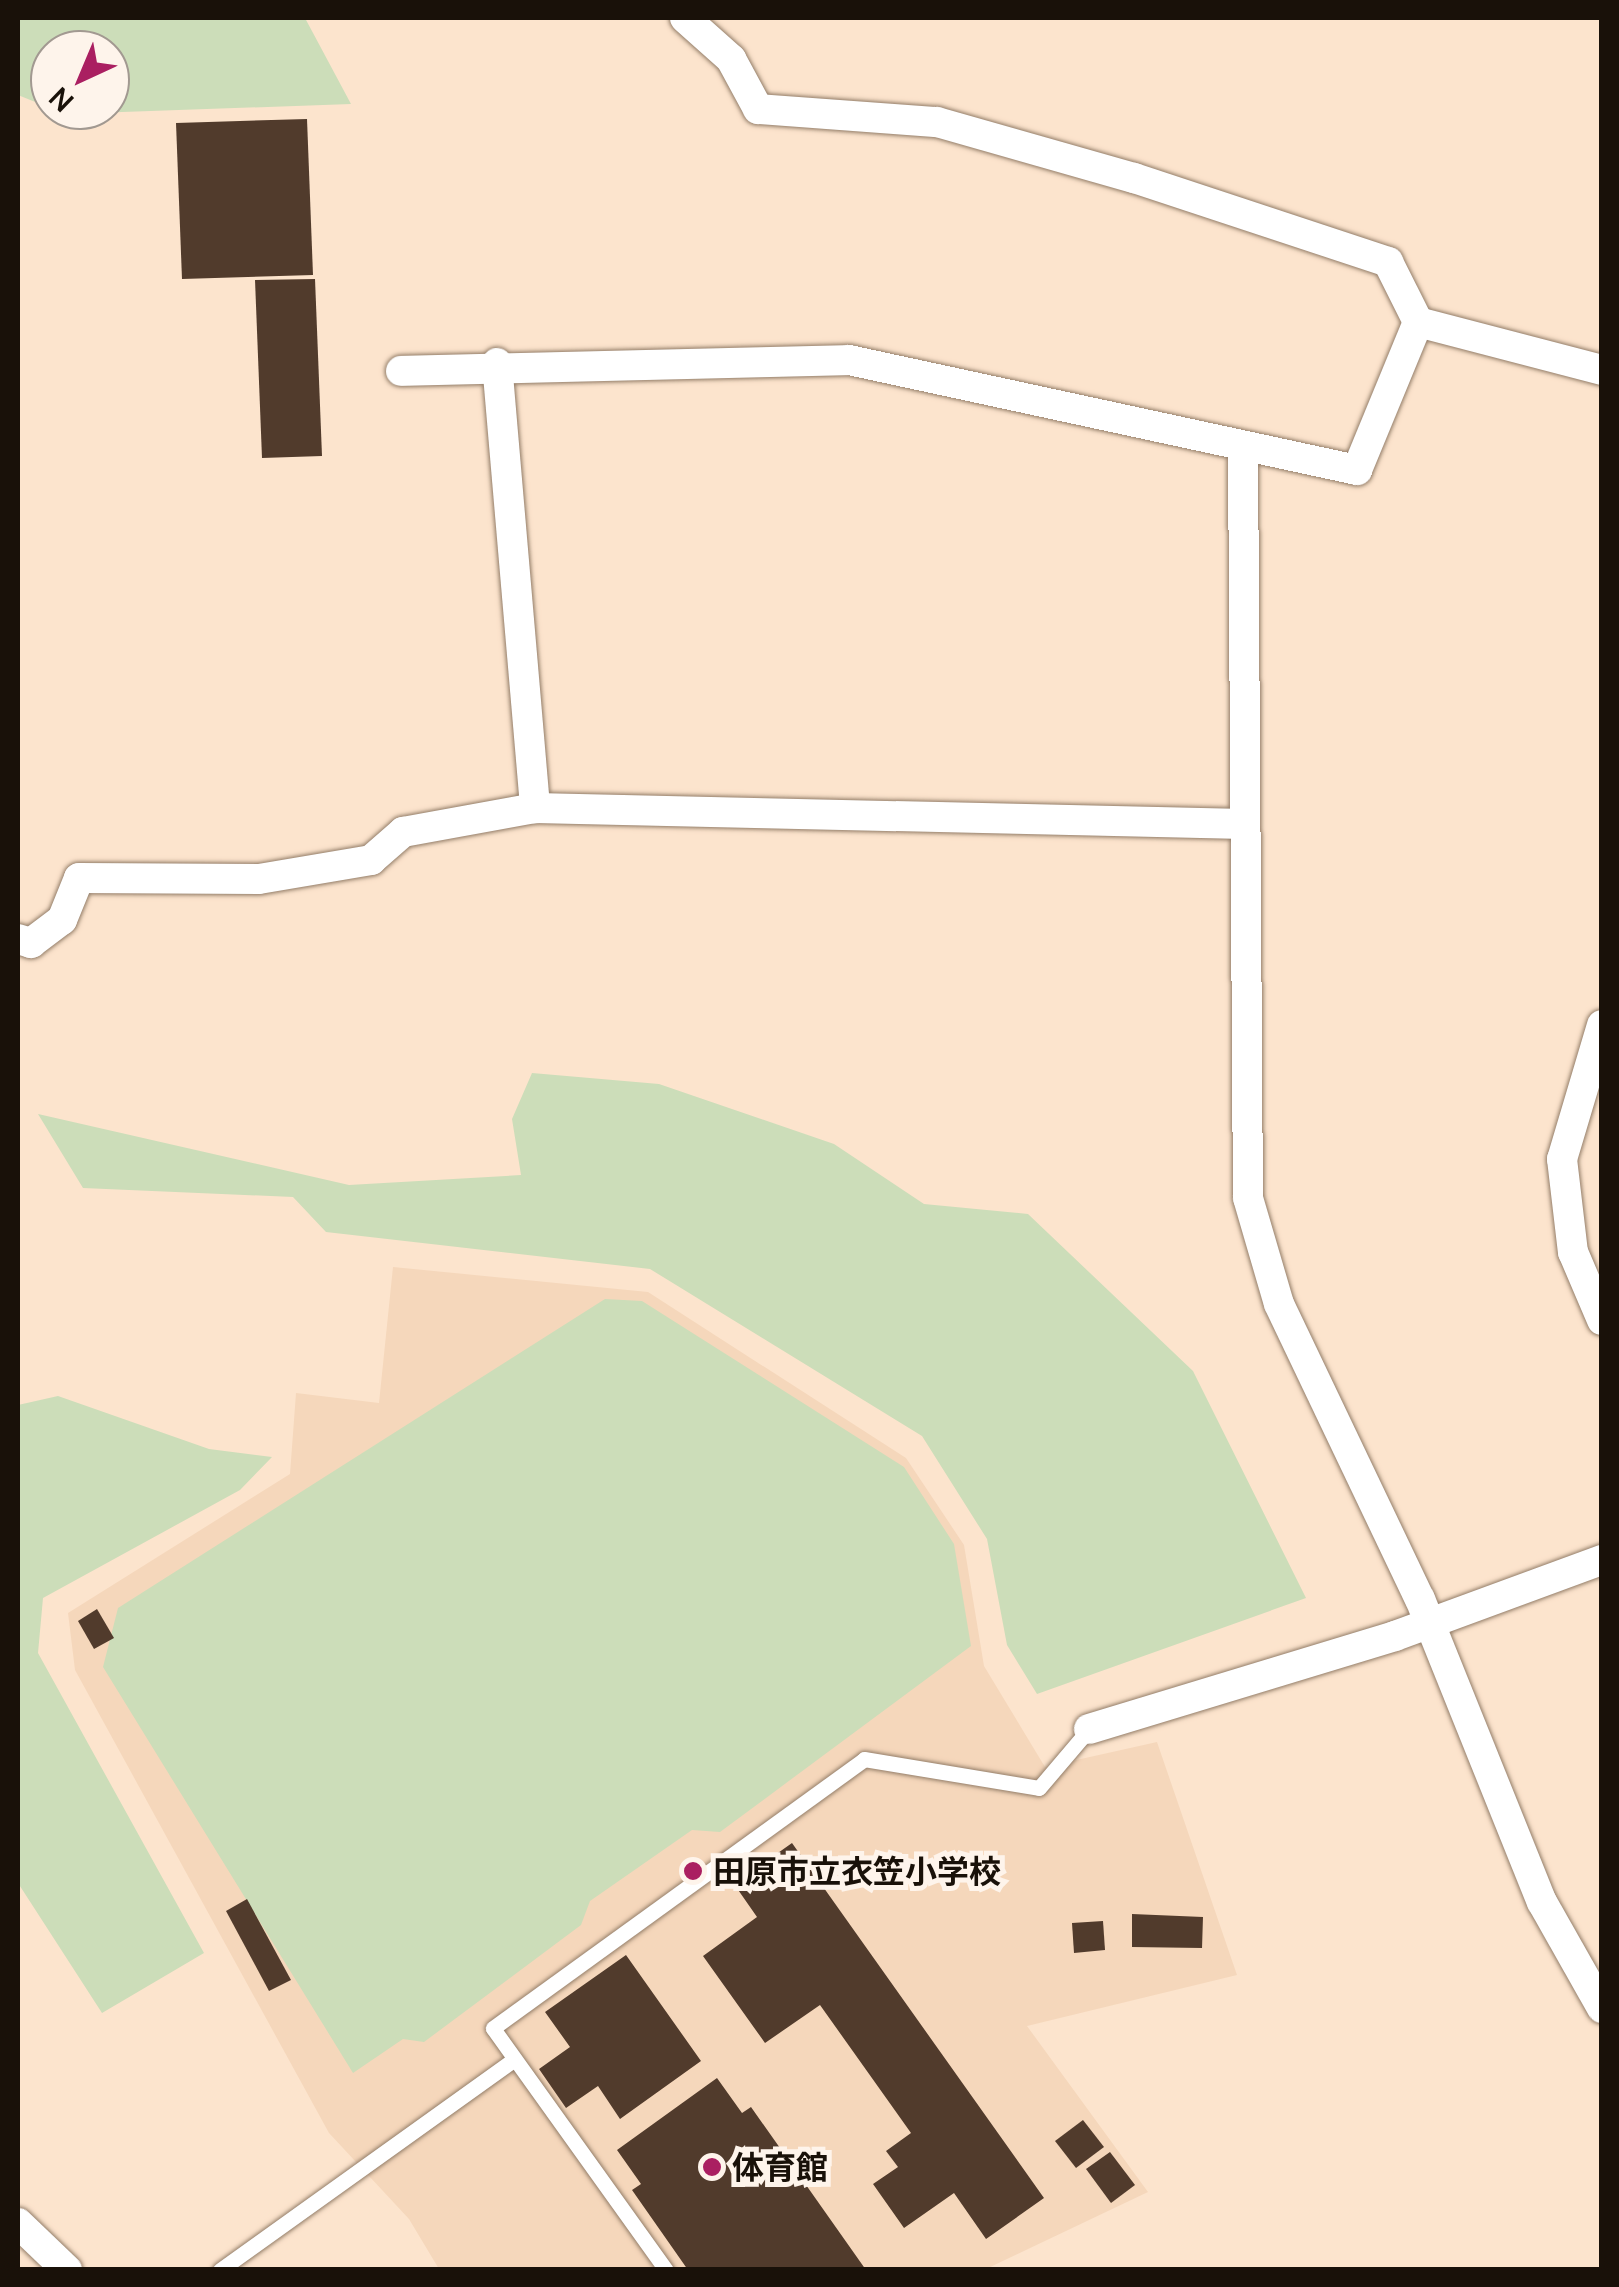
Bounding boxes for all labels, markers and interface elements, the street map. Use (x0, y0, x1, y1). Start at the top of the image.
north arrow (30, 30, 130, 130)
text: N (40, 79, 81, 121)
place label: 田原市立衣笠小学校 (713, 1852, 1001, 1890)
marker: 田原市立衣笠小学校 (682, 1860, 704, 1882)
place label: 体育館 (732, 2148, 828, 2186)
marker: 体育館 (701, 2156, 723, 2178)

